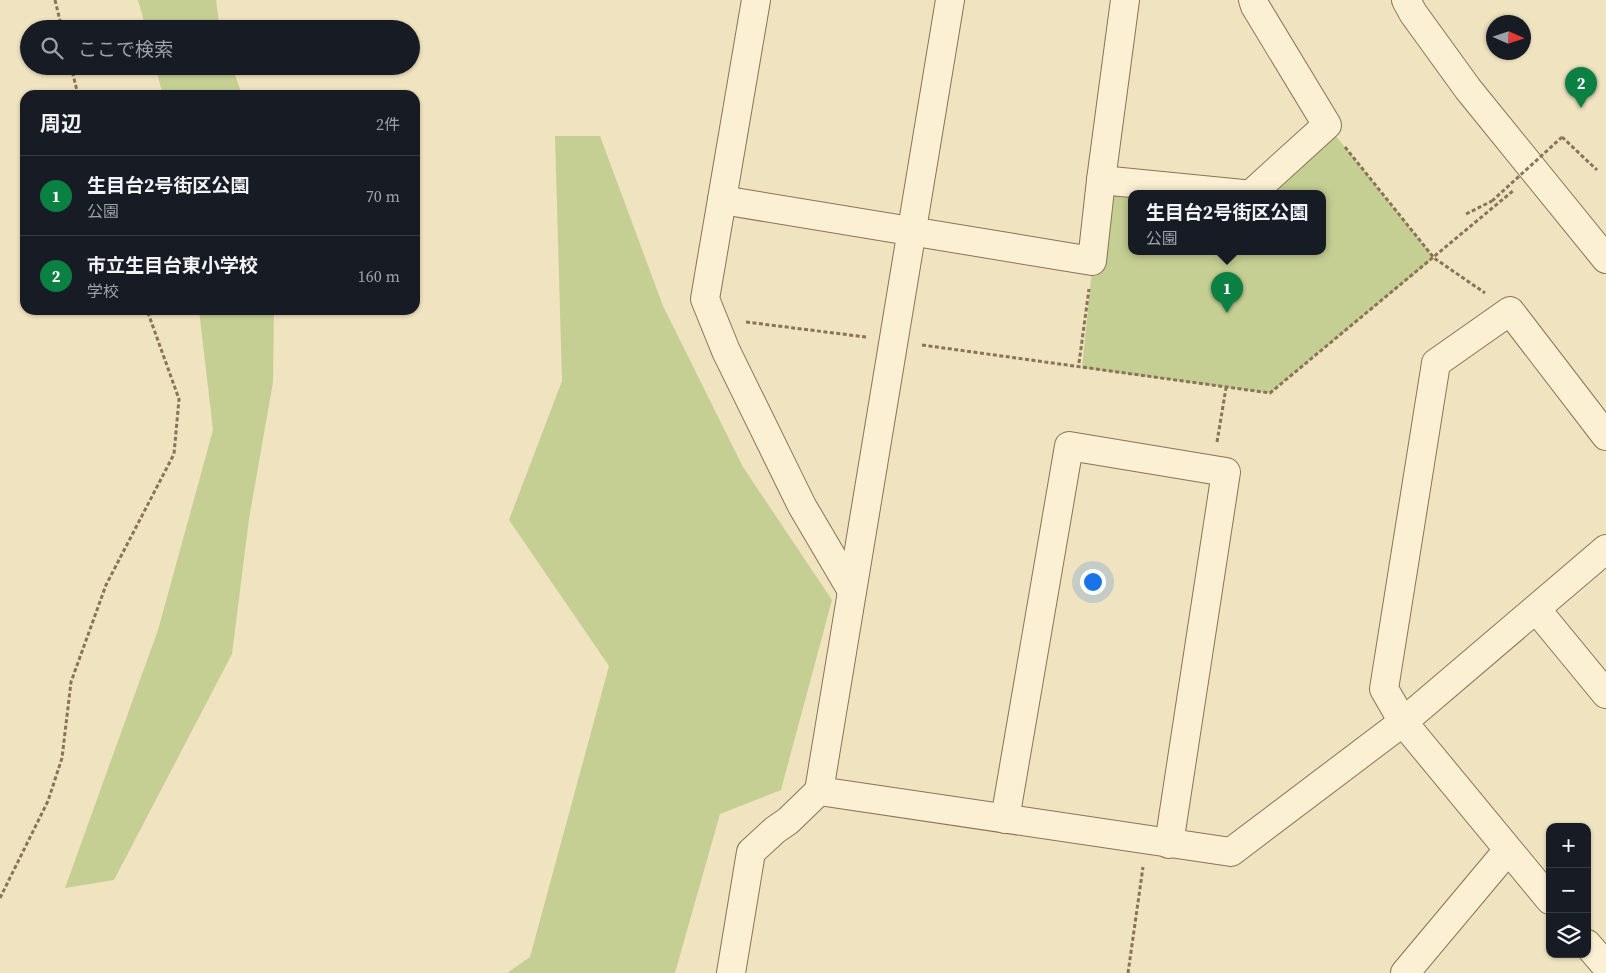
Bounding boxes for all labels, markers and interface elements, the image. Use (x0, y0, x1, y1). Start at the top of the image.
north arrow (1486, 15, 1531, 60)
search box (20, 20, 420, 75)
icon: search (38, 34, 66, 62)
text: ここで検索 (78, 36, 173, 62)
pin: 2 (1565, 67, 1597, 108)
text: 周辺 (40, 109, 82, 138)
text: 2件 (376, 113, 400, 135)
text: 生目台2号街区公園 (87, 172, 249, 198)
text: 1 (52, 185, 60, 207)
text: 70 m (366, 185, 400, 207)
popup (1128, 190, 1326, 255)
text: 生目台2号街区公園 (1146, 199, 1308, 225)
text: 公園 (87, 200, 119, 222)
text: 公園 (1146, 227, 1178, 249)
text: 市立生目台東小学校 (87, 252, 258, 278)
text: 2 (52, 265, 60, 287)
text: 160 m (358, 265, 400, 287)
pin: 1 (1211, 272, 1243, 313)
text: 学校 (87, 280, 119, 302)
your location (1080, 569, 1106, 595)
map controls (1546, 823, 1591, 958)
button: + (1546, 823, 1591, 868)
button: − (1546, 868, 1591, 913)
button: layers (1546, 913, 1591, 958)

